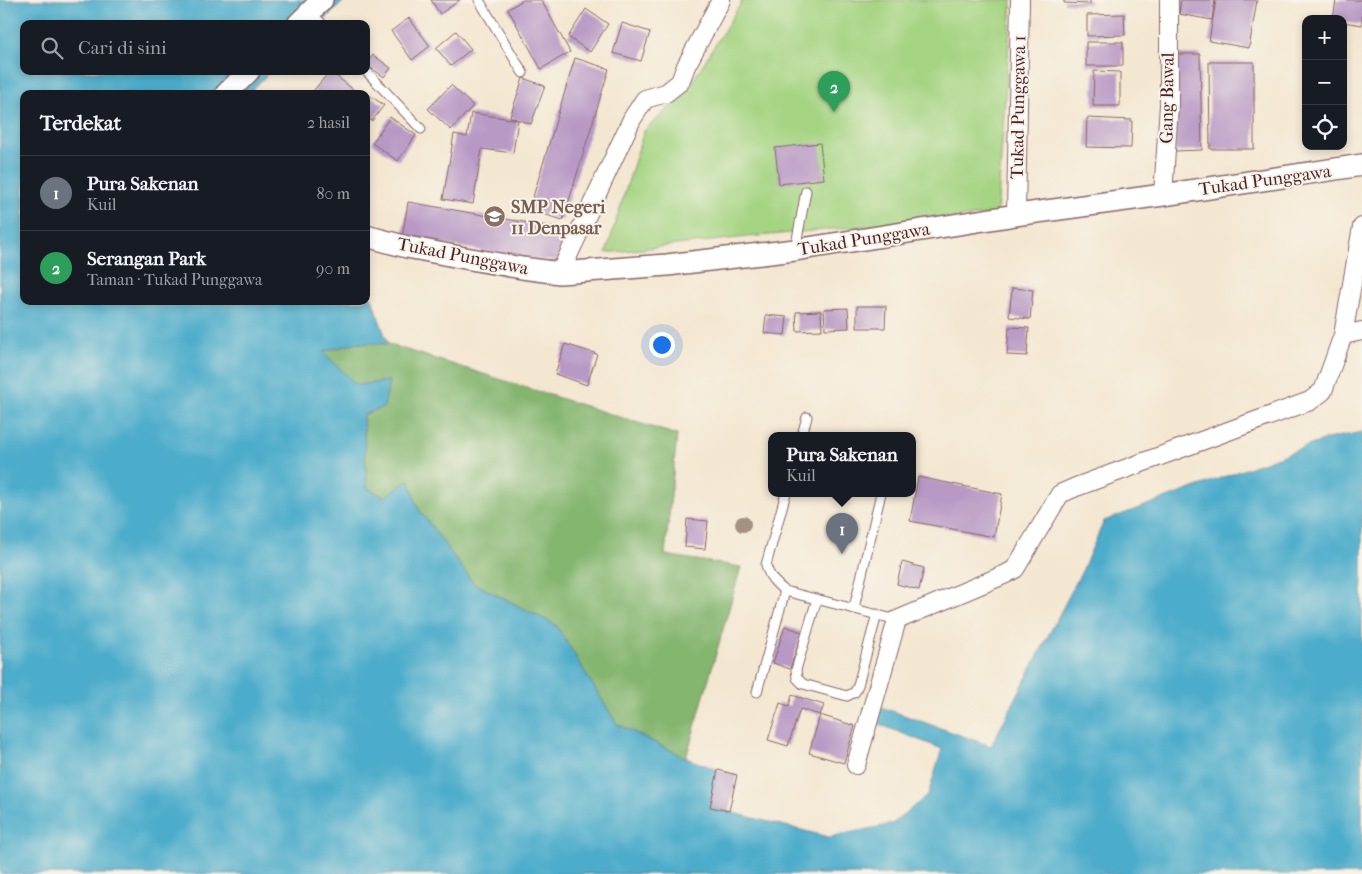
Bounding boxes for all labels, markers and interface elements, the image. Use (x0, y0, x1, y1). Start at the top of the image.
map controls (1302, 15, 1347, 150)
button: + (1302, 15, 1347, 60)
search box (20, 20, 370, 75)
icon: search (38, 34, 66, 62)
street label: Tukad Punggawa 1 (1007, 35, 1030, 179)
text: Cari di sini (78, 37, 167, 59)
street label: Gang Bawal (1156, 52, 1179, 144)
button: − (1302, 60, 1347, 105)
pin: 2 (818, 71, 850, 112)
button: locate (1302, 105, 1347, 150)
text: Terdekat (40, 111, 121, 135)
text: 2 hasil (307, 113, 350, 132)
street label: Tukad Punggawa (1198, 161, 1333, 200)
text: Pura Sakenan (87, 173, 199, 195)
text: 1 (53, 184, 59, 203)
text: 80 m (316, 184, 350, 203)
text: Kuil (87, 195, 117, 214)
place label: SMP Negeri 11 Denpasar (511, 197, 606, 239)
school or university icon: SMP Negeri 11 Denpasar (483, 205, 507, 229)
street label: Tukad Punggawa (797, 219, 932, 260)
street label: Tukad Punggawa (395, 233, 531, 280)
text: Serangan Park (87, 248, 206, 270)
text: 2 (52, 259, 60, 278)
text: 90 m (316, 259, 350, 278)
text: Taman · Tukad Punggawa (87, 270, 262, 289)
your location (649, 332, 675, 358)
popup (768, 432, 916, 497)
text: Pura Sakenan (786, 444, 898, 466)
text: Kuil (786, 466, 816, 485)
pin: 1 (826, 513, 858, 554)

